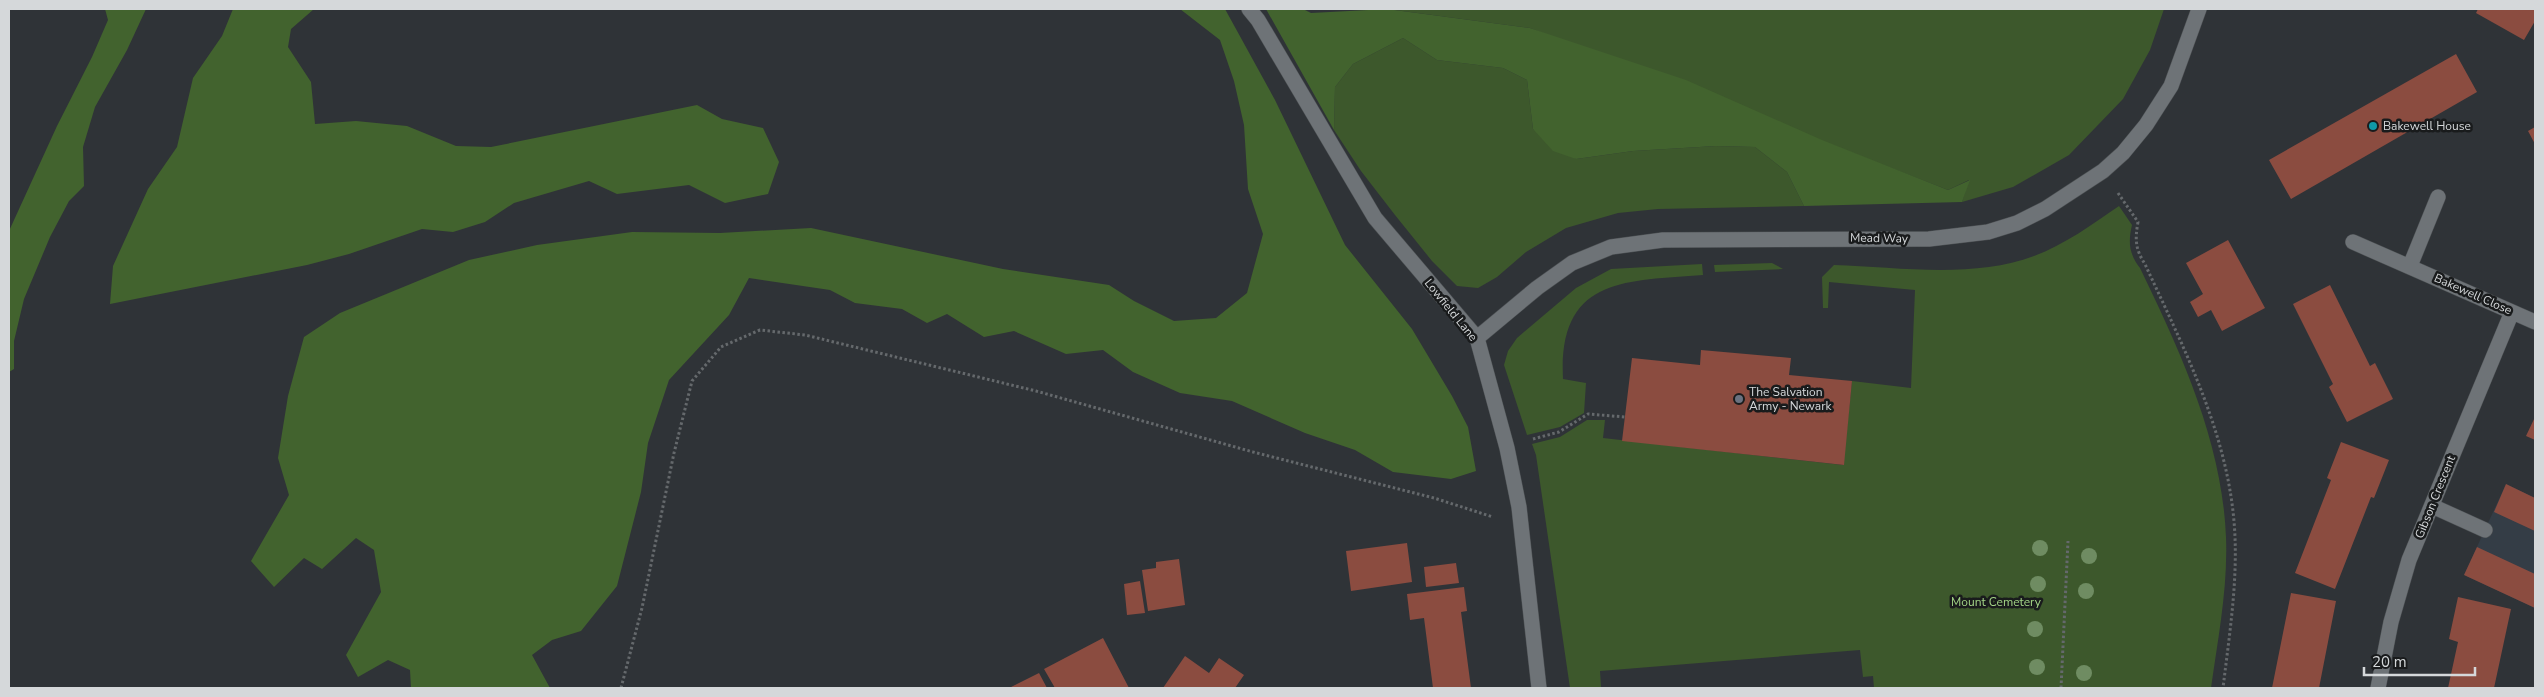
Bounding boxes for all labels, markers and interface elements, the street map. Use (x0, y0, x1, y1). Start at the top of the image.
place label: Bakewell House (2383, 118, 2471, 134)
marker: Bakewell House (2367, 120, 2379, 132)
street label: Mead Way (1850, 229, 1909, 247)
street label: Bakewell Close (2432, 270, 2514, 318)
street label: Lowfield Lane (1421, 275, 1481, 345)
place label: The Salvation Army - Newark (1749, 384, 1832, 414)
marker: The Salvation Army - Newark (1733, 393, 1745, 405)
street label: Gibson Crescent (2411, 452, 2459, 541)
park label: Mount Cemetery (1951, 594, 2042, 610)
scale bar (2364, 644, 2475, 676)
text: 20 m (2372, 652, 2407, 672)

